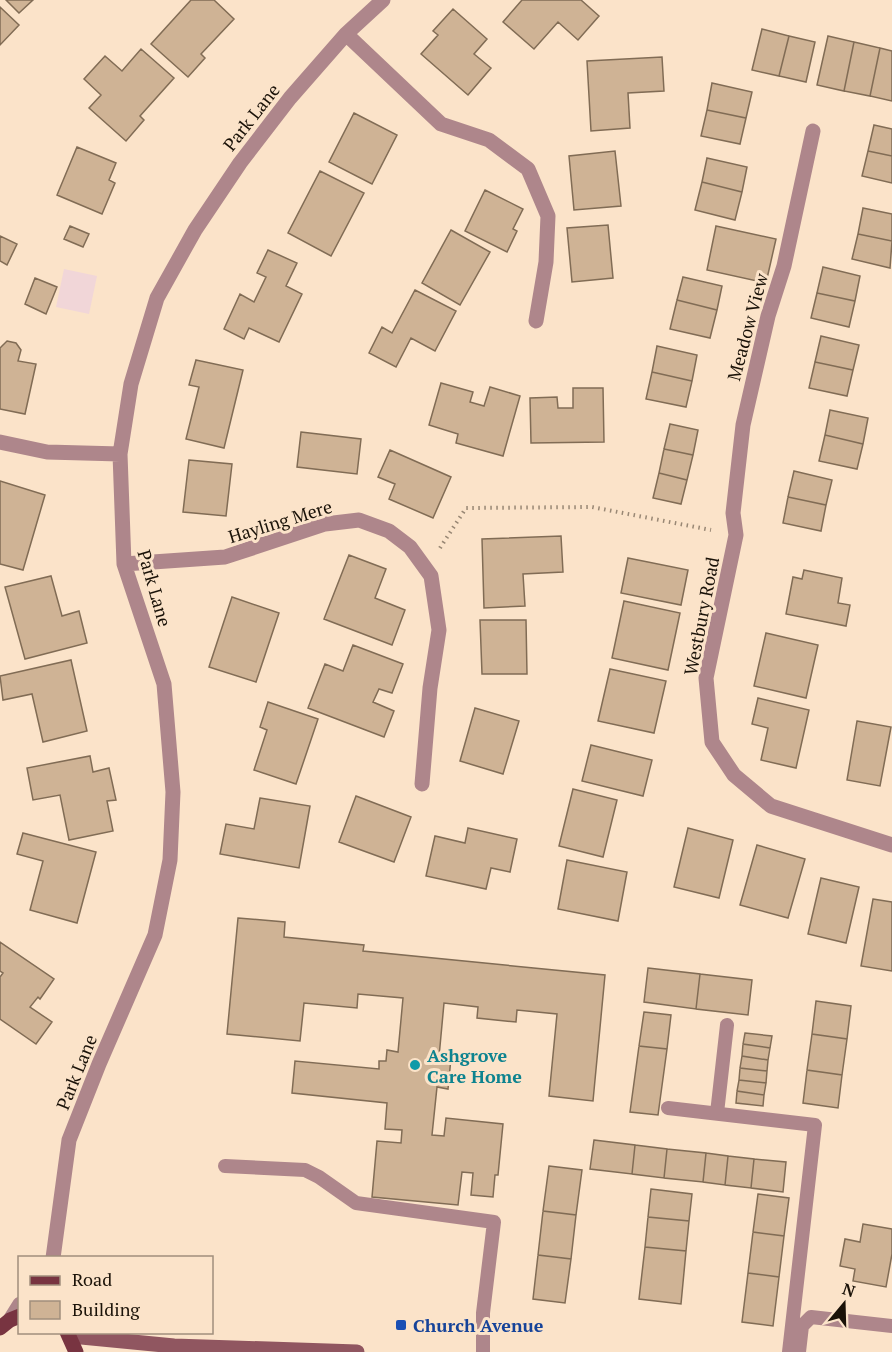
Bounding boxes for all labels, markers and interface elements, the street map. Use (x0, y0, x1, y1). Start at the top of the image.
street label: Park Lane (217, 78, 285, 156)
street label: Meadow View (721, 270, 773, 383)
street label: Hayling Mere (225, 494, 335, 548)
street label: Park Lane (133, 547, 177, 629)
street label: Westbury Road (678, 555, 724, 677)
street label: Park Lane (50, 1031, 102, 1113)
place label: Ashgrove Care Home (427, 1043, 522, 1088)
marker: Ashgrove Care Home (408, 1058, 422, 1072)
legend (18, 1256, 213, 1334)
text: Road (72, 1267, 112, 1291)
north arrow (814, 1274, 874, 1334)
text: N (840, 1277, 858, 1302)
text: Building (72, 1297, 140, 1321)
place label: Church Avenue (413, 1313, 544, 1337)
marker: Church Avenue (394, 1318, 408, 1332)

